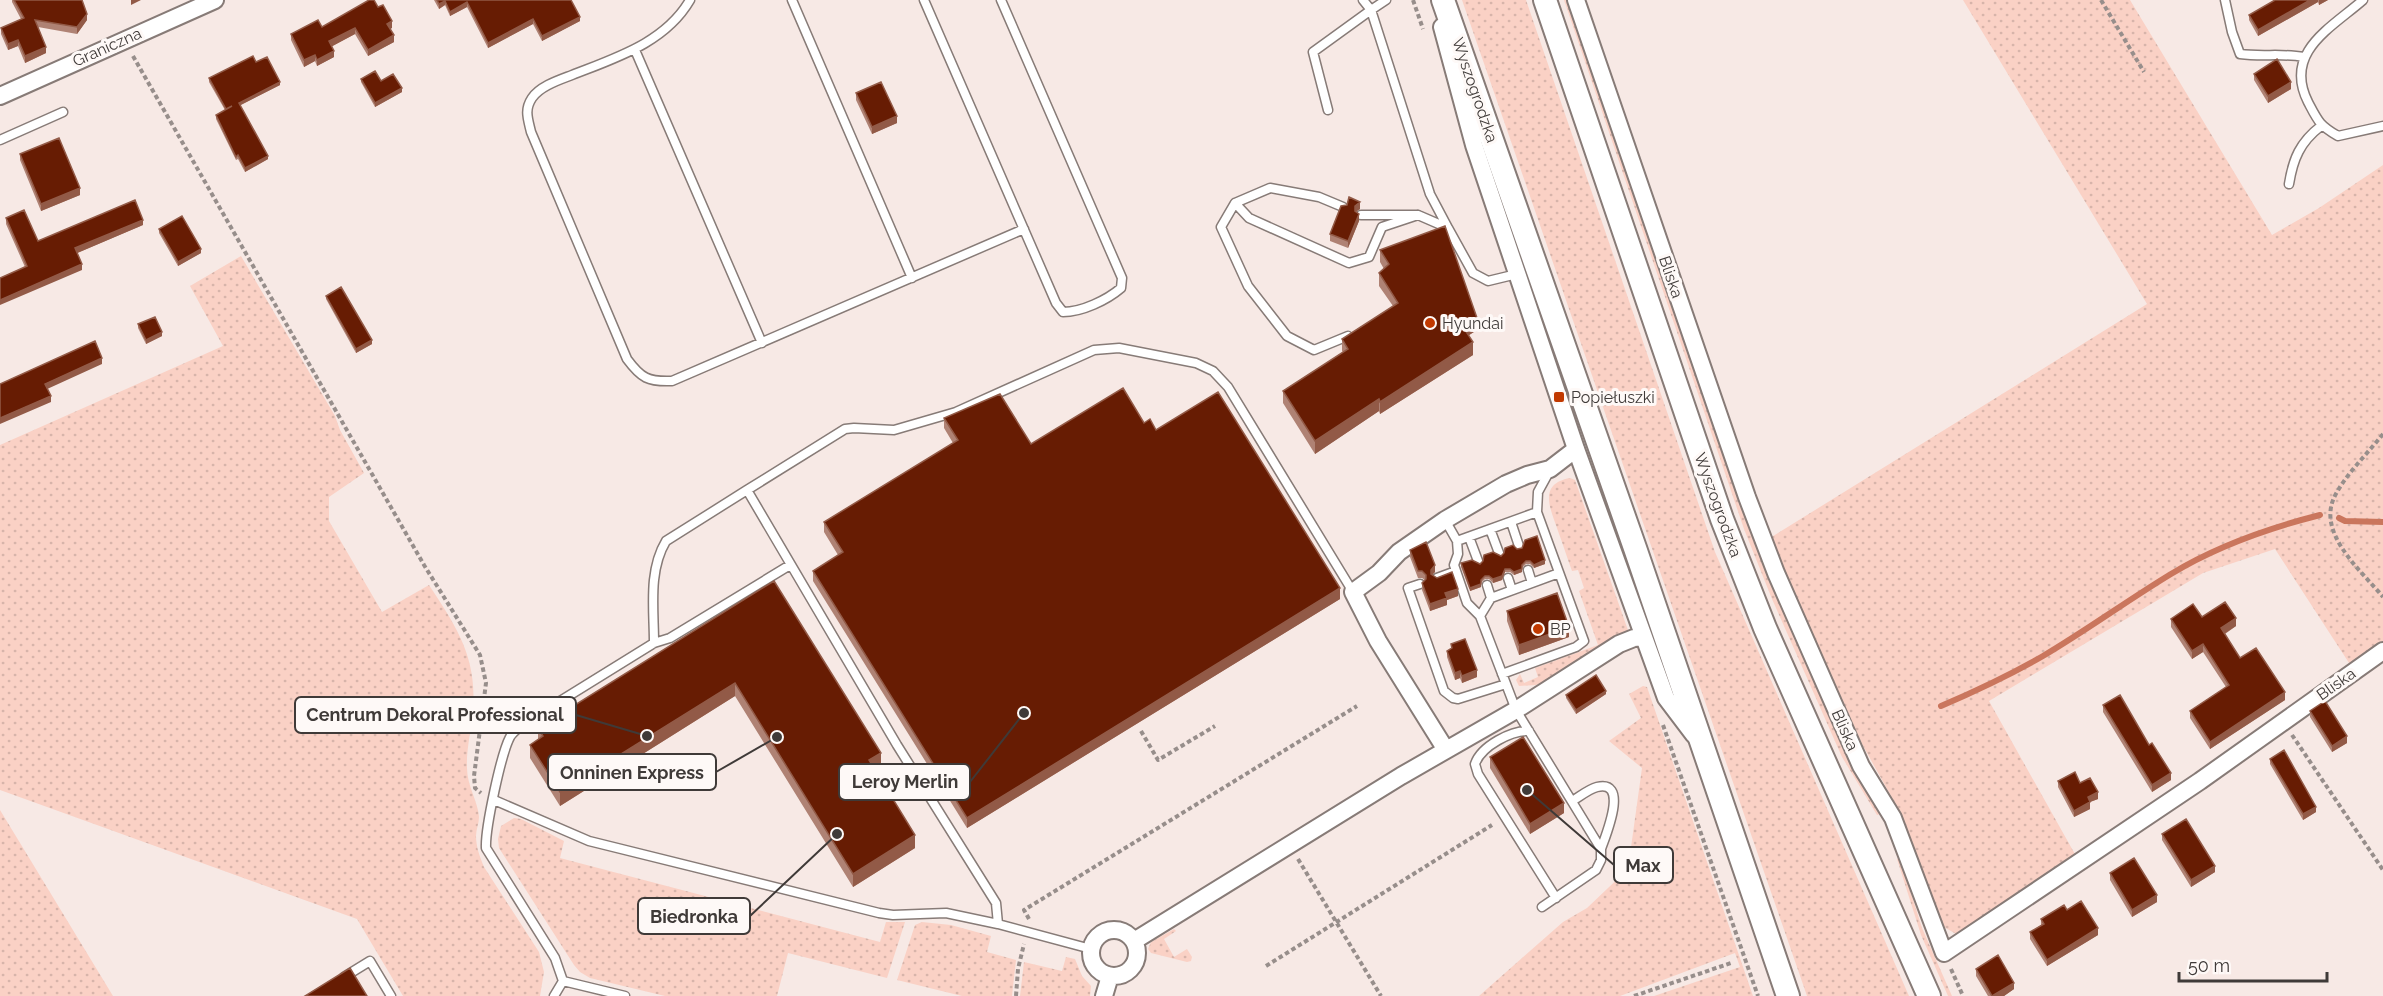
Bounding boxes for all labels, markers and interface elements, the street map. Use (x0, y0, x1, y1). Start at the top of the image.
street label: Graniczna (70, 23, 144, 71)
street label: Wyszogrodzka (1448, 35, 1502, 145)
street label: Bliska (1655, 253, 1687, 301)
place label: Hyundai (1442, 314, 1503, 333)
marker: Hyundai (1423, 316, 1437, 330)
place label: Popiełuszki (1571, 388, 1655, 407)
marker: Popiełuszki (1552, 390, 1566, 404)
street label: Wyszogrodzka (1690, 450, 1746, 560)
place label: BP (1550, 620, 1571, 639)
marker: BP (1531, 622, 1545, 636)
street label: Bliska (2313, 664, 2359, 704)
callout: Centrum Dekoral Professional (295, 697, 576, 733)
text: Centrum Dekoral Professional (306, 704, 564, 725)
street label: Bliska (1827, 706, 1863, 754)
callout: Onninen Express (548, 754, 716, 790)
text: Onninen Express (560, 762, 704, 783)
callout: Leroy Merlin (839, 764, 970, 800)
text: Leroy Merlin (852, 771, 958, 792)
callout: Max (1614, 847, 1673, 883)
text: Max (1625, 855, 1661, 876)
callout: Biedronka (638, 898, 750, 934)
text: Biedronka (650, 906, 738, 927)
scale bar (2179, 945, 2328, 983)
text: 50 m (2188, 955, 2230, 976)

